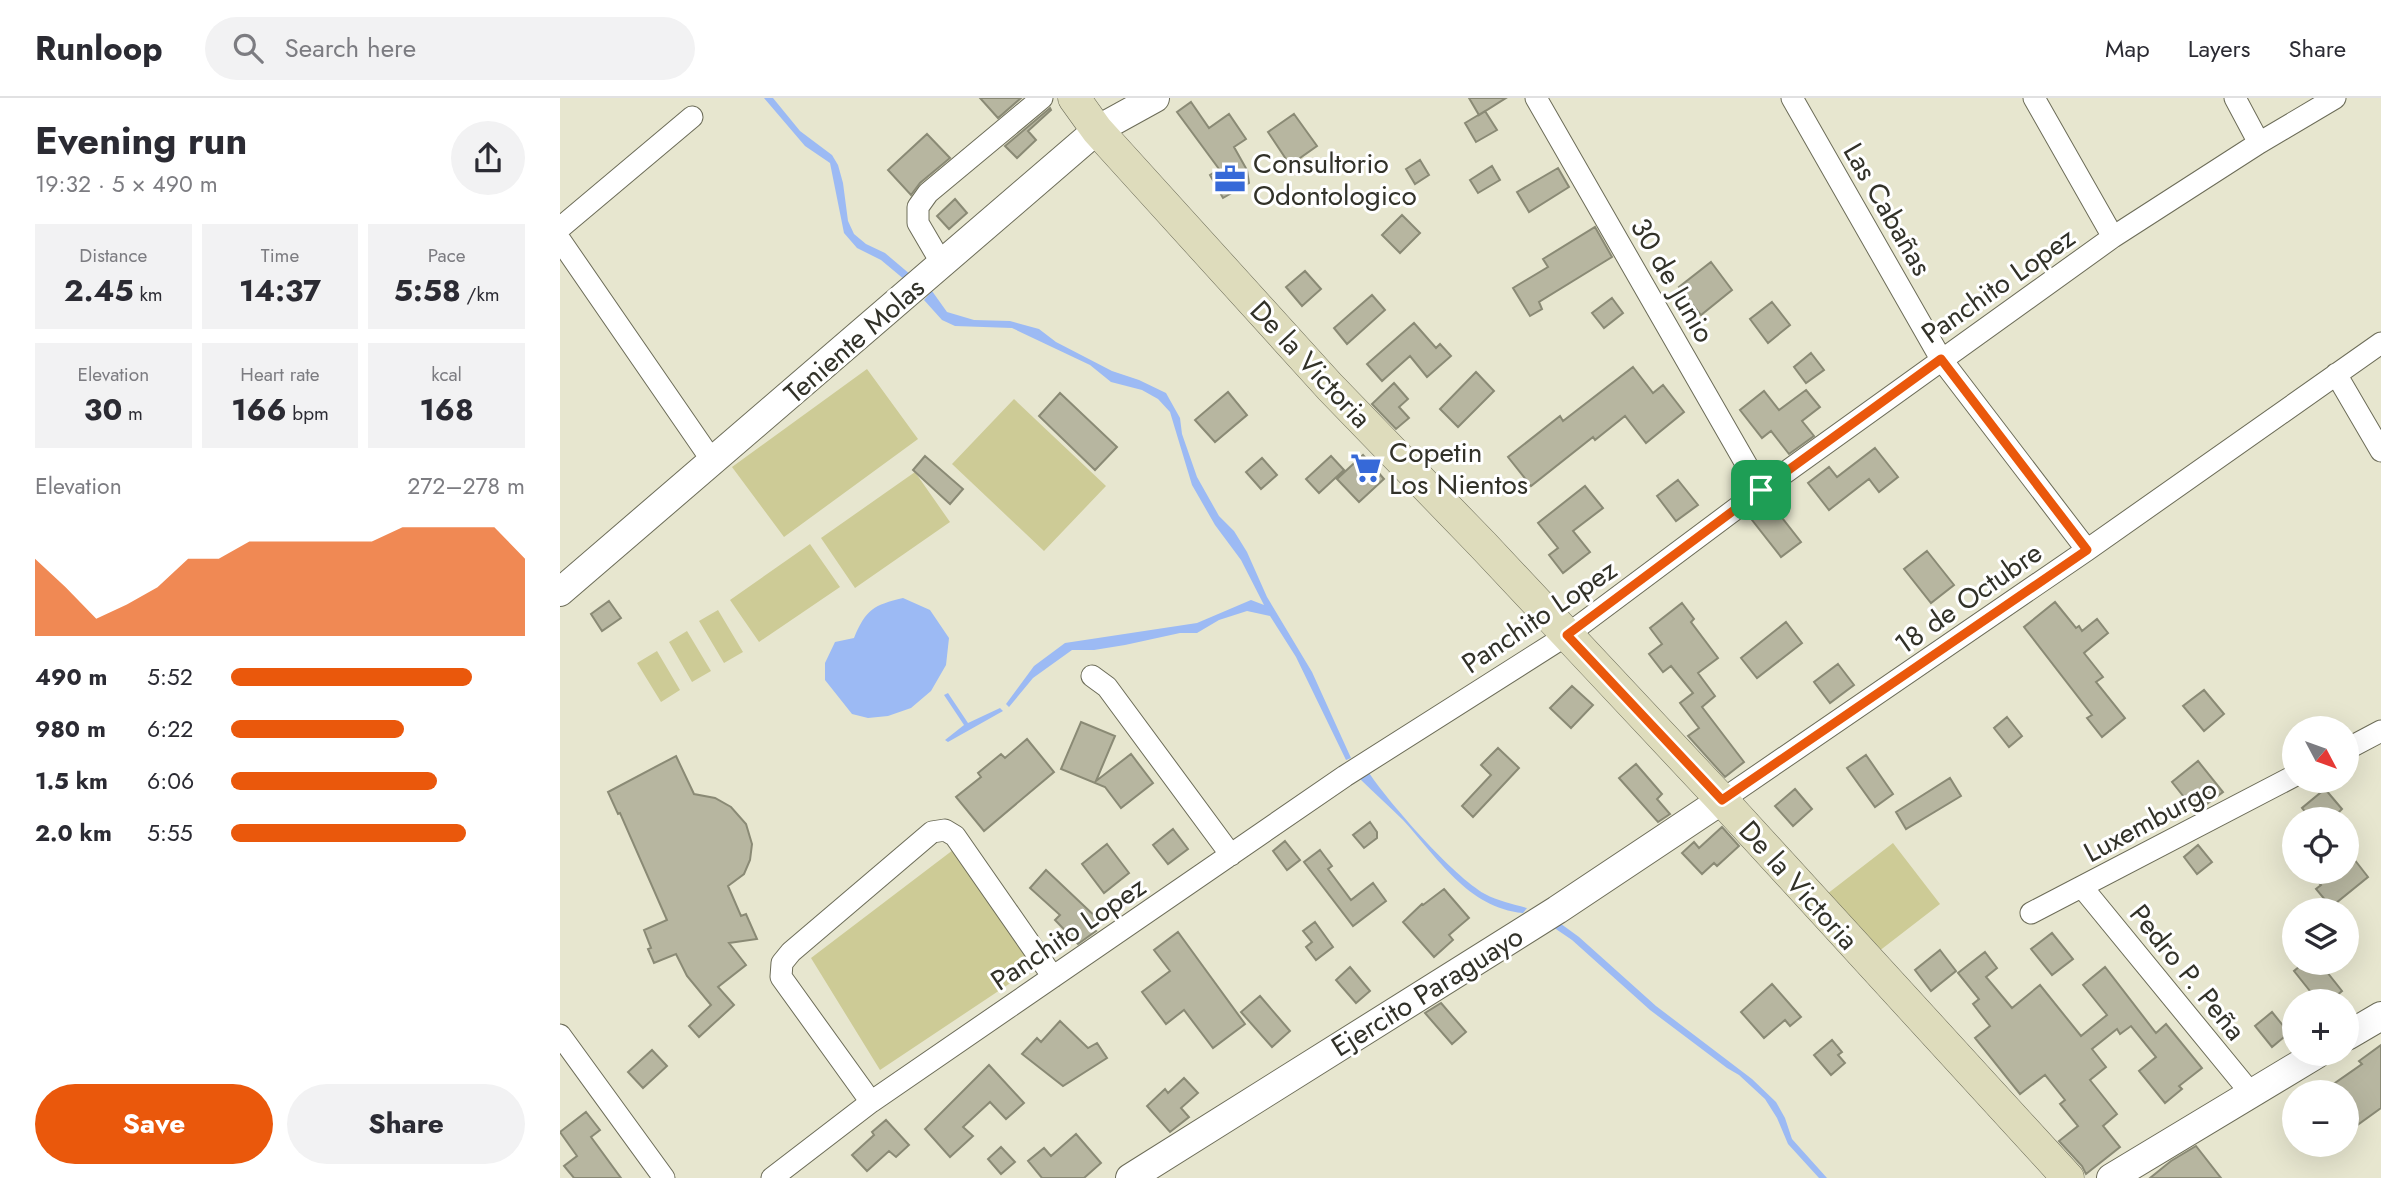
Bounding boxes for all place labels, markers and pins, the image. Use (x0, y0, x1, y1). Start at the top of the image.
place label: Consultorio Odontologico (1253, 143, 1417, 216)
office icon: Consultorio Odontologico (1213, 162, 1247, 196)
place label: Copetin Los Nientos (1389, 432, 1528, 505)
supermarket icon: Copetin Los Nientos (1349, 451, 1383, 485)
pin (1731, 460, 1791, 520)

